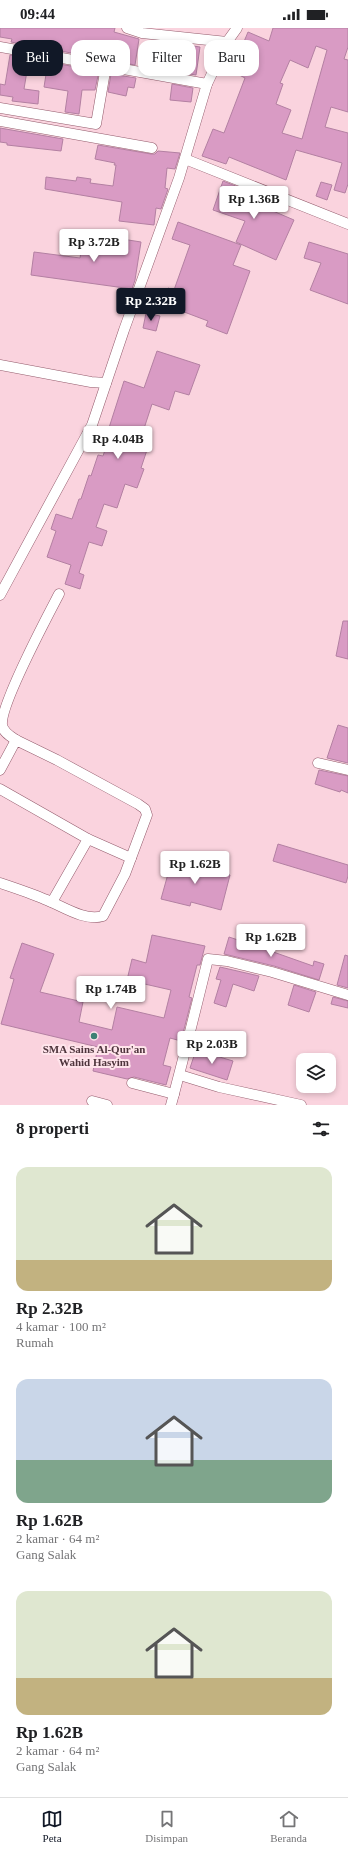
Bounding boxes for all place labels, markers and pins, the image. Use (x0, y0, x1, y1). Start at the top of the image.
pin: Rp 1.36B (213, 186, 295, 220)
pin: Rp 3.72B (53, 229, 135, 263)
pin: Rp 2.32B (110, 288, 192, 322)
pin: Rp 4.04B (77, 426, 159, 460)
pin: Rp 1.62B (154, 851, 236, 885)
pin: Rp 1.62B (230, 924, 312, 958)
pin: Rp 1.74B (70, 976, 152, 1010)
marker: SMA Sains Al-Qur'an Wahid Hasyim (89, 1031, 99, 1041)
pin: Rp 2.03B (171, 1031, 253, 1065)
place label: SMA Sains Al-Qur'an Wahid Hasyim (43, 1043, 145, 1068)

